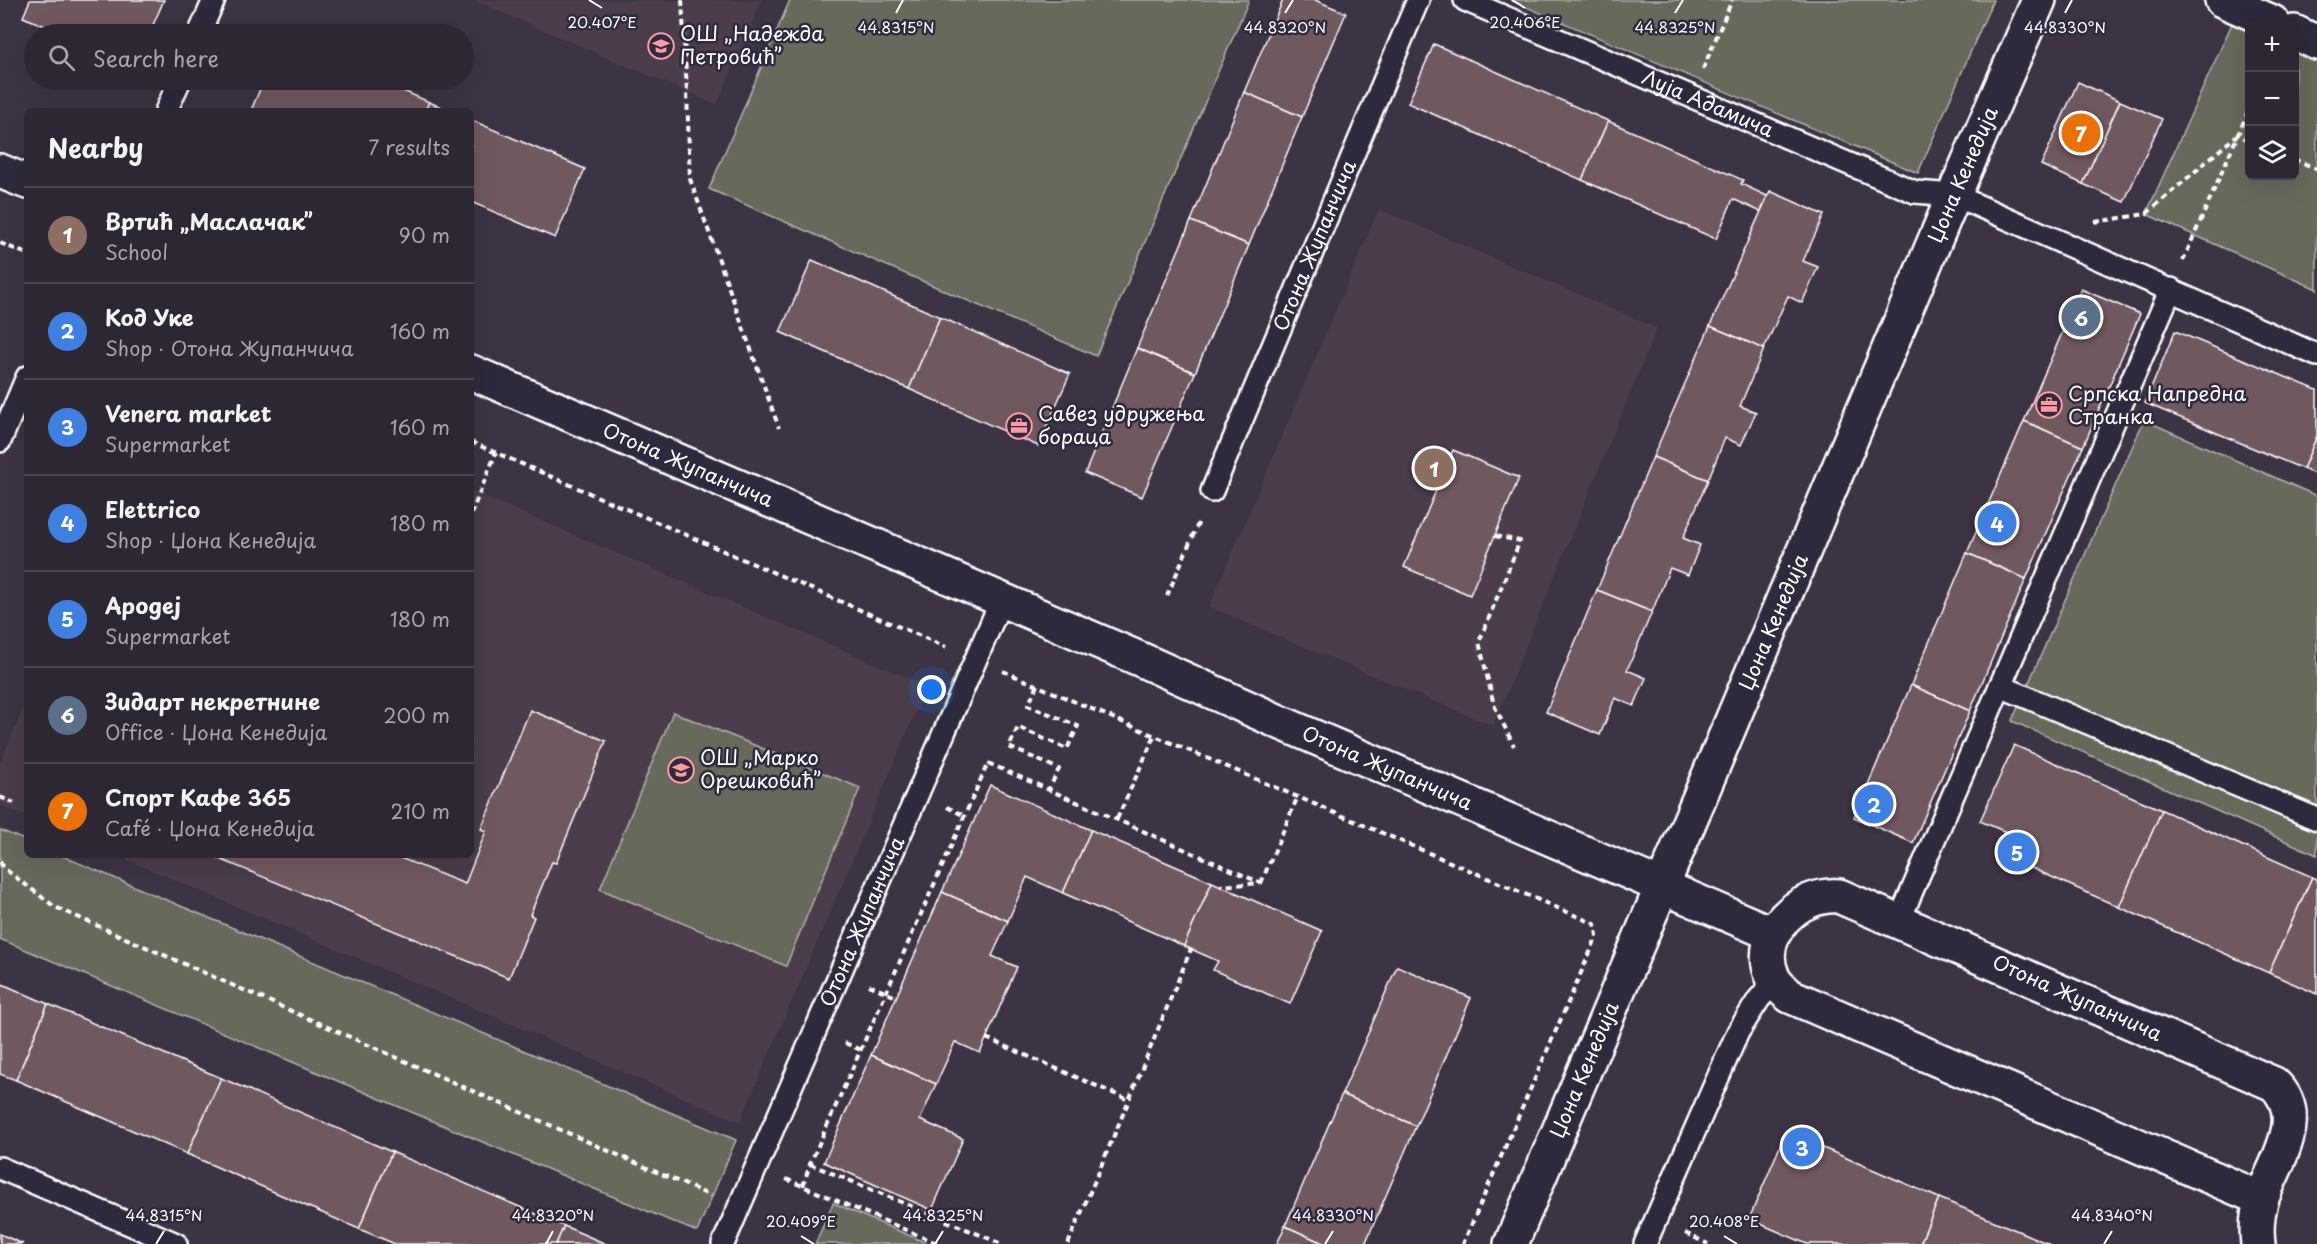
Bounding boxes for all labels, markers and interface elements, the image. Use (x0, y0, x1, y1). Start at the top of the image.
text: 20.407°E (567, 10, 637, 33)
text: 20.406°E (1490, 10, 1560, 33)
text: 44.8315°N (858, 15, 934, 38)
text: 44.8320°N (1244, 15, 1326, 38)
text: 44.8325°N (1634, 15, 1716, 38)
text: 44.8330°N (2024, 15, 2106, 38)
place label: ОШ „Надежда Петровић” (680, 18, 824, 71)
map controls (2245, 18, 2299, 180)
button: + (2245, 18, 2299, 72)
search box (24, 24, 474, 90)
school or university icon: ОШ „Надежда Петровић” (646, 31, 676, 61)
icon: search (45, 41, 78, 74)
text: Search here (93, 41, 219, 74)
street label: Луја Адамича (1638, 61, 1779, 144)
button: − (2245, 72, 2299, 126)
street label: Џона Кенедија (1920, 101, 2005, 247)
pin: 7 (2062, 110, 2100, 156)
button: layers (2245, 126, 2299, 180)
text: Nearby (48, 128, 143, 167)
text: 7 results (368, 132, 450, 162)
street label: Отона Жупанчича (1265, 155, 1363, 335)
text: Вртић „Маслачак” (105, 204, 312, 237)
text: 1 (63, 220, 72, 250)
text: 90 m (399, 220, 450, 250)
text: School (105, 237, 168, 267)
pin: 6 (2062, 294, 2100, 340)
text: Код Уке (105, 300, 194, 333)
text: 2 (60, 316, 75, 346)
text: 160 m (390, 316, 450, 346)
text: Shop · Отона Жупанчича (105, 333, 353, 363)
place label: Српска Напредна Странка (2068, 378, 2247, 431)
office icon: Српска Напредна Странка (2034, 390, 2064, 420)
text: Venera market (105, 396, 272, 429)
place label: Савез удружења бораца (1038, 398, 1205, 451)
office icon: Савез удружења бораца (1004, 411, 1034, 441)
text: 3 (61, 412, 74, 442)
text: 160 m (390, 412, 450, 442)
street label: Отона Жупанчича (598, 414, 779, 514)
text: Supermarket (105, 429, 231, 459)
pin: 1 (1414, 446, 1454, 490)
text: Elettrico (105, 492, 200, 525)
pin: 4 (1978, 500, 2016, 546)
text: 4 (61, 508, 74, 538)
text: 180 m (390, 508, 450, 538)
text: Shop · Џона Кенедија (105, 525, 316, 555)
street label: Џона Кенедија (1731, 549, 1815, 695)
text: Apogej (105, 588, 181, 621)
text: 5 (61, 604, 74, 634)
text: 180 m (390, 604, 450, 634)
text: Supermarket (105, 621, 231, 651)
your location (917, 675, 946, 704)
text: Зидарт некретнине (105, 684, 320, 717)
text: 6 (60, 700, 75, 730)
text: 200 m (383, 700, 450, 730)
text: Office · Џона Кенедија (105, 717, 327, 747)
street label: Отона Жупанчича (1297, 717, 1478, 817)
place label: ОШ „Марко Орешковић” (700, 742, 821, 795)
school or university icon: ОШ „Марко Орешковић” (666, 755, 696, 785)
text: Спорт Кафе 365 (105, 780, 291, 813)
pin: 2 (1854, 782, 1894, 826)
text: 7 (62, 796, 73, 826)
text: 210 m (391, 796, 450, 826)
text: Café · Џона Кенедија (105, 813, 315, 843)
pin: 5 (1998, 830, 2036, 874)
street label: Отона Жупанчича (811, 831, 912, 1011)
street label: Отона Жупанчича (1988, 946, 2167, 1048)
street label: Џона Кенедија (1542, 996, 1626, 1142)
pin: 3 (1782, 1124, 1822, 1170)
text: 44.8315°N (126, 1203, 202, 1226)
text: 44.8320°N (512, 1203, 594, 1226)
text: 44.8325°N (902, 1203, 984, 1226)
text: 44.8330°N (1292, 1203, 1374, 1226)
text: 44.8340°N (2071, 1203, 2153, 1226)
text: 20.409°E (766, 1209, 836, 1232)
text: 20.408°E (1689, 1209, 1759, 1232)

